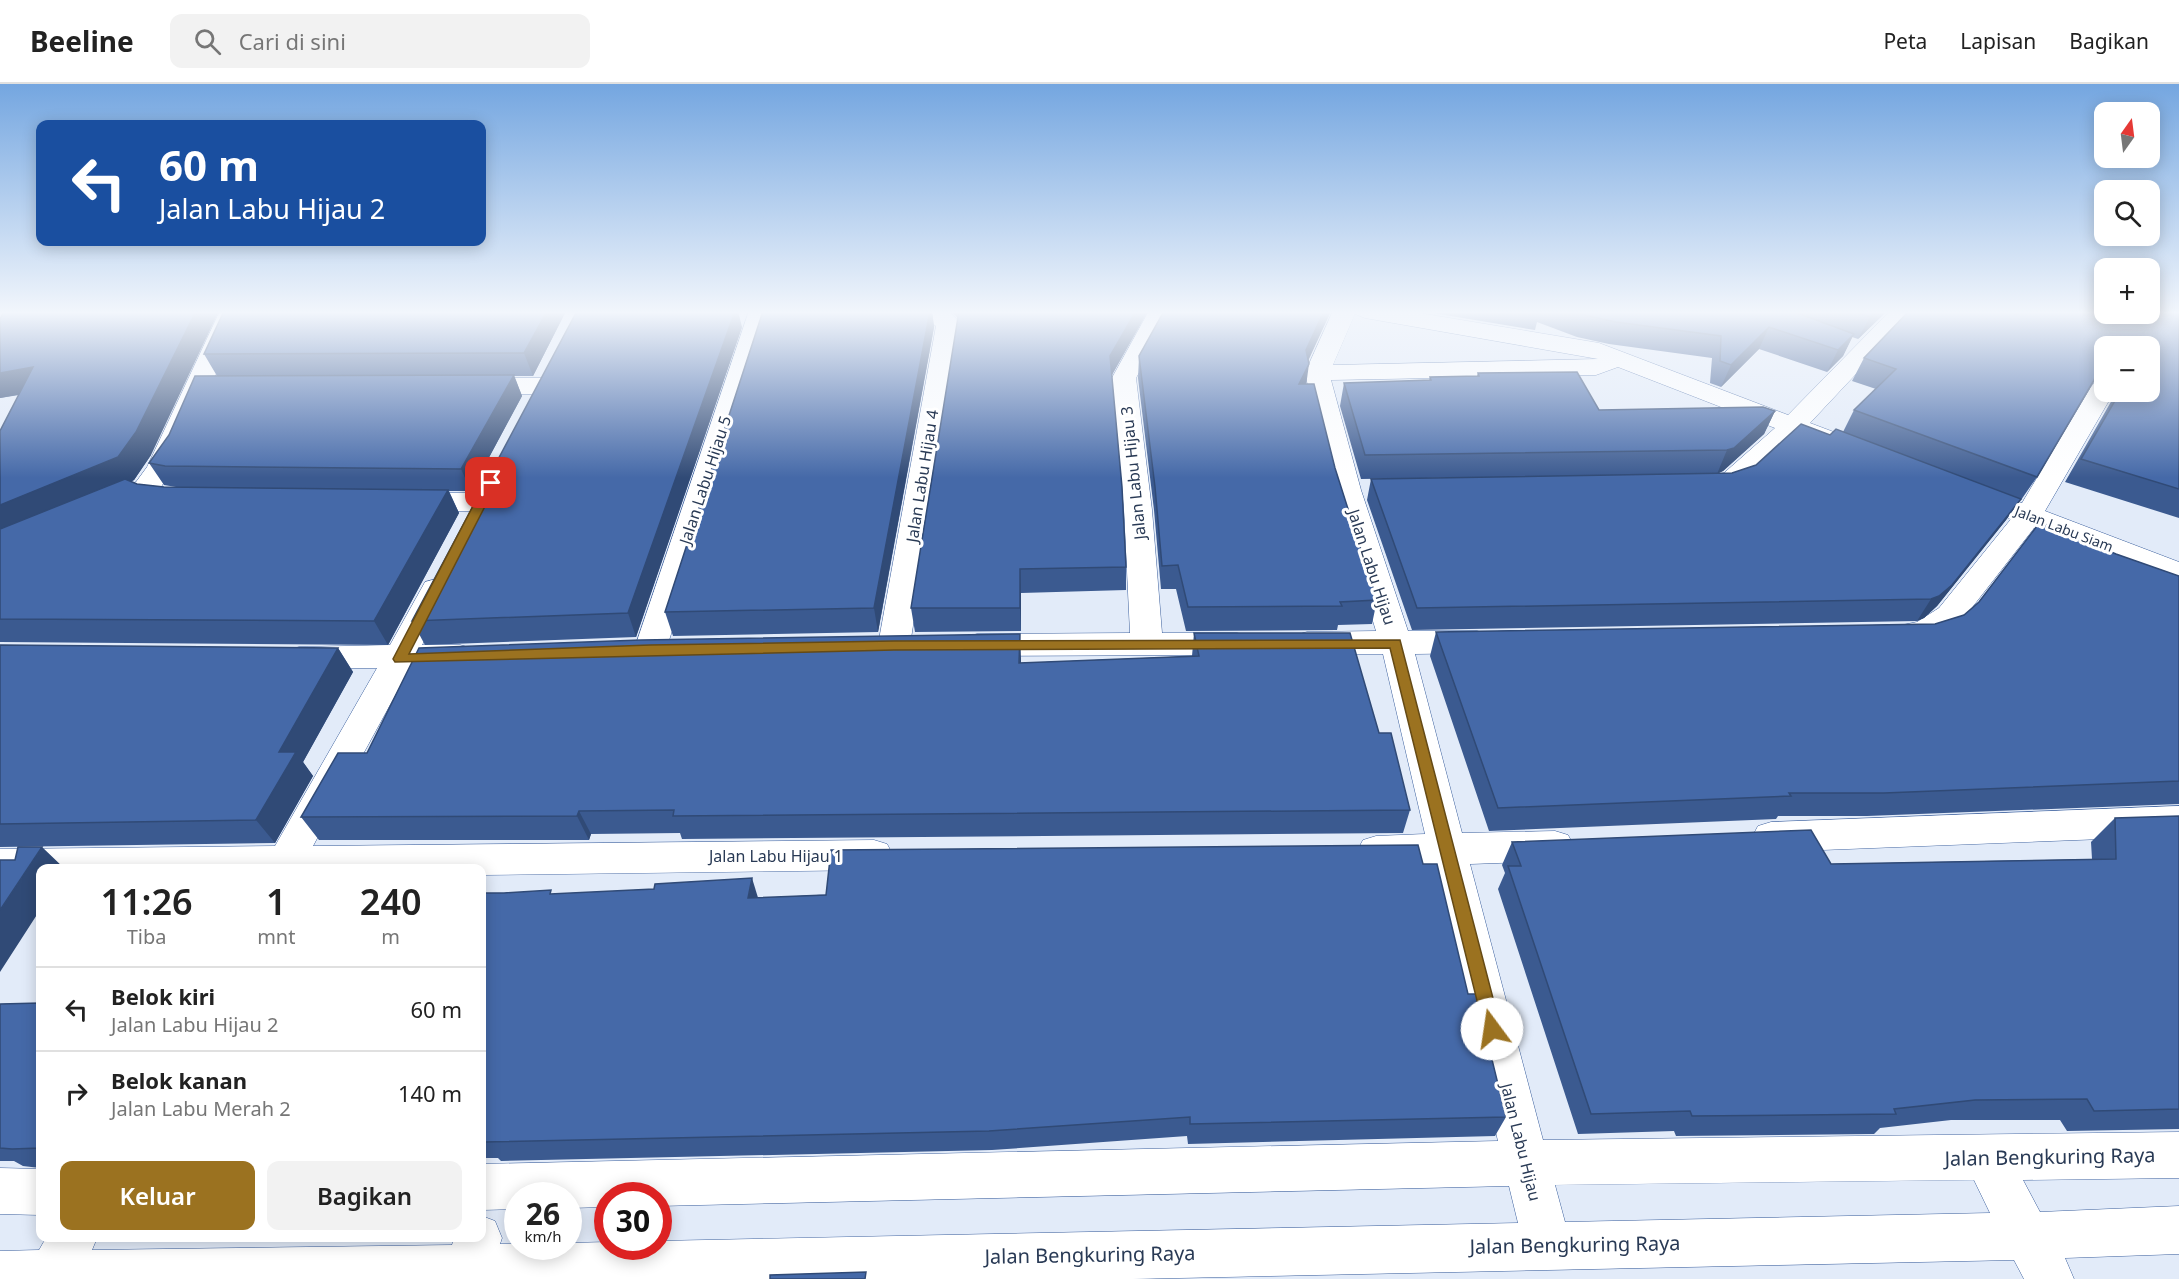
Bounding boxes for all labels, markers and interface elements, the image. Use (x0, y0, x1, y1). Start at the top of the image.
search box (170, 14, 590, 68)
text: Beeline (30, 22, 134, 60)
icon: search (191, 25, 224, 58)
text: Cari di sini (239, 26, 346, 56)
text: Peta (1883, 27, 1927, 55)
text: Lapisan (1960, 27, 2036, 55)
text: Bagikan (2069, 27, 2149, 55)
north arrow (2094, 102, 2160, 168)
map controls (2094, 102, 2160, 402)
text: 60 m (159, 136, 259, 193)
icon: left (60, 144, 138, 222)
button: search (2094, 180, 2160, 246)
text: Jalan Labu Hijau 2 (159, 190, 385, 227)
button: + (2094, 258, 2160, 324)
button: − (2094, 336, 2160, 402)
street label: Jalan Labu Hijau 3 (1115, 405, 1151, 543)
street label: Jalan Labu Hijau 4 (900, 408, 943, 546)
street label: Jalan Labu Hijau 5 (673, 413, 736, 549)
pin (465, 457, 516, 508)
icon: arrive (474, 466, 507, 499)
street label: Jalan Labu Siam (2010, 500, 2116, 556)
street label: Jalan Labu Hijau (1342, 504, 1401, 628)
street label: Jalan Labu Hijau 1 (707, 845, 843, 867)
text: 11:26 (100, 877, 193, 926)
text: 1 (266, 877, 287, 926)
text: 240 (360, 877, 422, 926)
text: Tiba (127, 923, 166, 950)
text: mnt (257, 923, 295, 950)
text: m (381, 923, 400, 950)
text: Belok kiri (111, 981, 215, 1011)
icon: left (60, 993, 93, 1026)
text: 60 m (411, 994, 462, 1024)
position arrow (1460, 997, 1524, 1061)
text: Jalan Labu Hijau 2 (111, 1011, 279, 1038)
text: Belok kanan (111, 1065, 247, 1095)
icon: right (60, 1077, 93, 1110)
text: 140 m (398, 1078, 462, 1108)
street label: Jalan Labu Hijau (1495, 1079, 1546, 1203)
text: Jalan Labu Merah 2 (111, 1095, 291, 1122)
street label: Jalan Bengkuring Raya (1942, 1141, 2156, 1172)
button: Keluar (60, 1161, 255, 1230)
button: Bagikan (267, 1161, 462, 1230)
speed limit sign: 30 (594, 1182, 672, 1260)
text: 26 (526, 1193, 560, 1234)
text: km/h (525, 1226, 561, 1246)
street label: Jalan Bengkuring Raya (1467, 1229, 1681, 1260)
street label: Jalan Bengkuring Raya (982, 1239, 1196, 1270)

